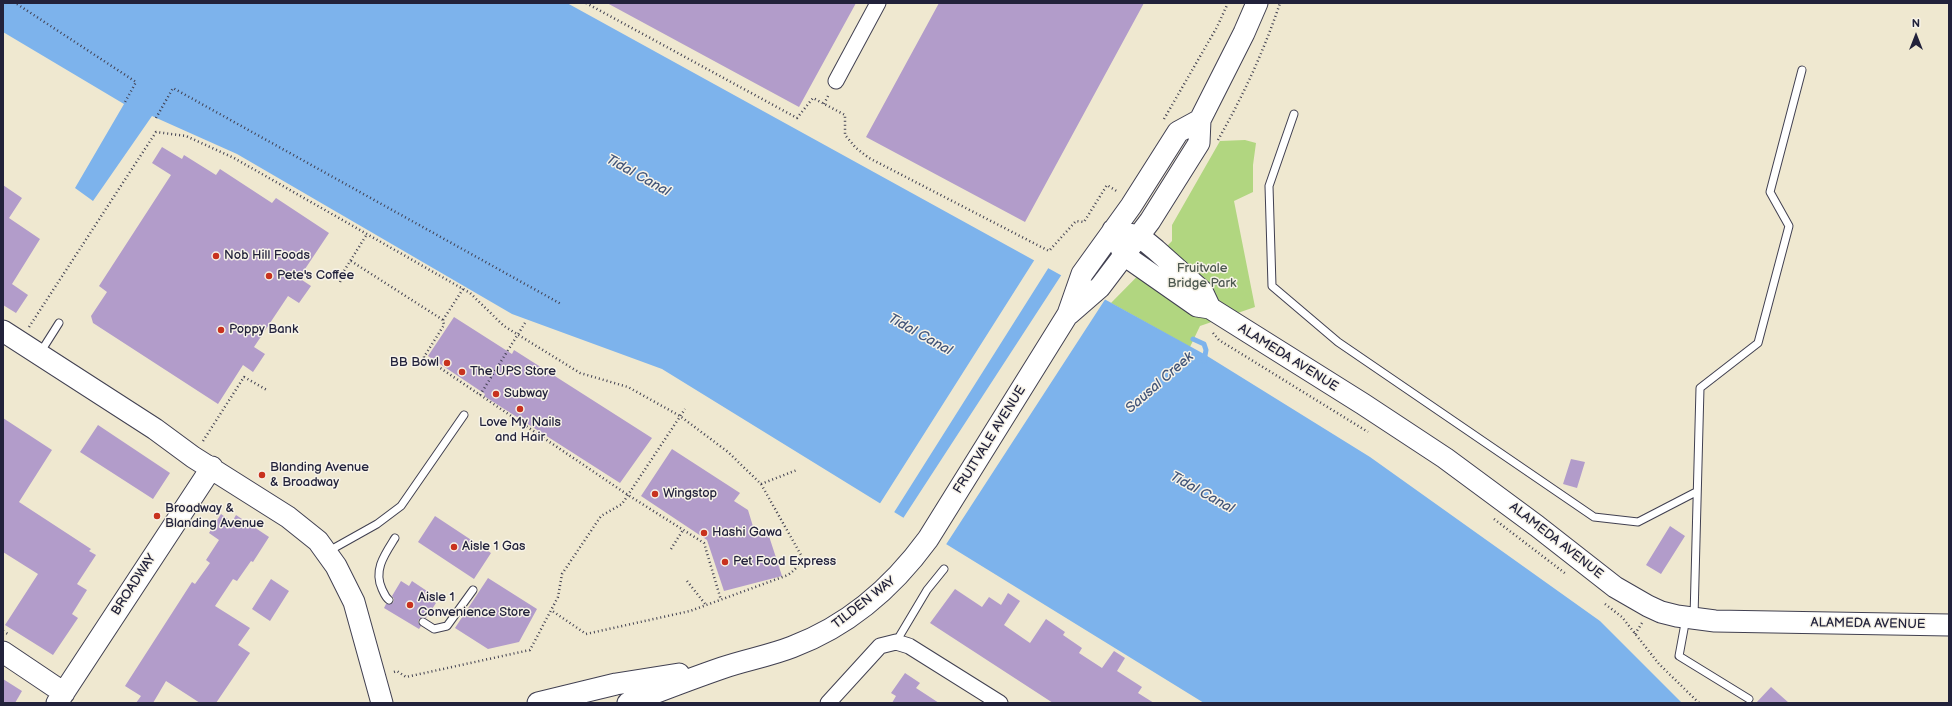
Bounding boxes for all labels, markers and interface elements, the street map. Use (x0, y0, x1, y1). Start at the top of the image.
north arrow (1896, 16, 1936, 56)
text: N (1912, 17, 1920, 30)
water label: Tidal Canal (603, 152, 673, 200)
place label: Nob Hill Foods (224, 248, 310, 264)
marker: Nob Hill Foods (211, 251, 221, 261)
park label: Fruitvale Bridge Park (1168, 261, 1236, 292)
place label: Pete's Coffee (277, 268, 354, 284)
marker: Pete's Coffee (264, 271, 274, 281)
water label: Tidal Canal (885, 311, 955, 359)
street label: ALAMEDA AVENUE (1235, 321, 1341, 395)
place label: Poppy Bank (229, 322, 298, 338)
marker: Poppy Bank (216, 325, 226, 335)
water label: Sausal Creek (1123, 349, 1197, 417)
place label: BB Bowl (390, 355, 439, 371)
marker: BB Bowl (442, 358, 452, 368)
place label: The UPS Store (470, 364, 556, 380)
marker: The UPS Store (457, 367, 467, 377)
street label: FRUITVALE AVENUE (951, 383, 1029, 497)
place label: Subway (504, 386, 548, 402)
marker: Subway (491, 389, 501, 399)
marker: Love My Nails and Hair (515, 404, 525, 414)
place label: Love My Nails and Hair (479, 415, 561, 446)
place label: Blanding Avenue & Broadway (270, 460, 369, 491)
water label: Tidal Canal (1167, 469, 1237, 517)
marker: Blanding Avenue & Broadway (257, 470, 267, 480)
place label: Wingstop (663, 486, 717, 502)
marker: Wingstop (650, 489, 660, 499)
street label: ALAMEDA AVENUE (1506, 499, 1606, 583)
place label: Broadway & Blanding Avenue (165, 501, 264, 532)
marker: Broadway & Blanding Avenue (152, 511, 162, 521)
place label: Hashi Gawa (712, 525, 782, 541)
marker: Hashi Gawa (699, 528, 709, 538)
place label: Aisle 1 Gas (462, 539, 526, 555)
marker: Aisle 1 Gas (449, 542, 459, 552)
street label: BROADWAY (108, 551, 160, 619)
place label: Pet Food Express (733, 554, 836, 570)
marker: Pet Food Express (720, 557, 730, 567)
street label: TILDEN WAY (829, 574, 899, 632)
place label: Aisle 1 Convenience Store (418, 590, 530, 621)
marker: Aisle 1 Convenience Store (405, 600, 415, 610)
street label: ALAMEDA AVENUE (1810, 615, 1926, 633)

